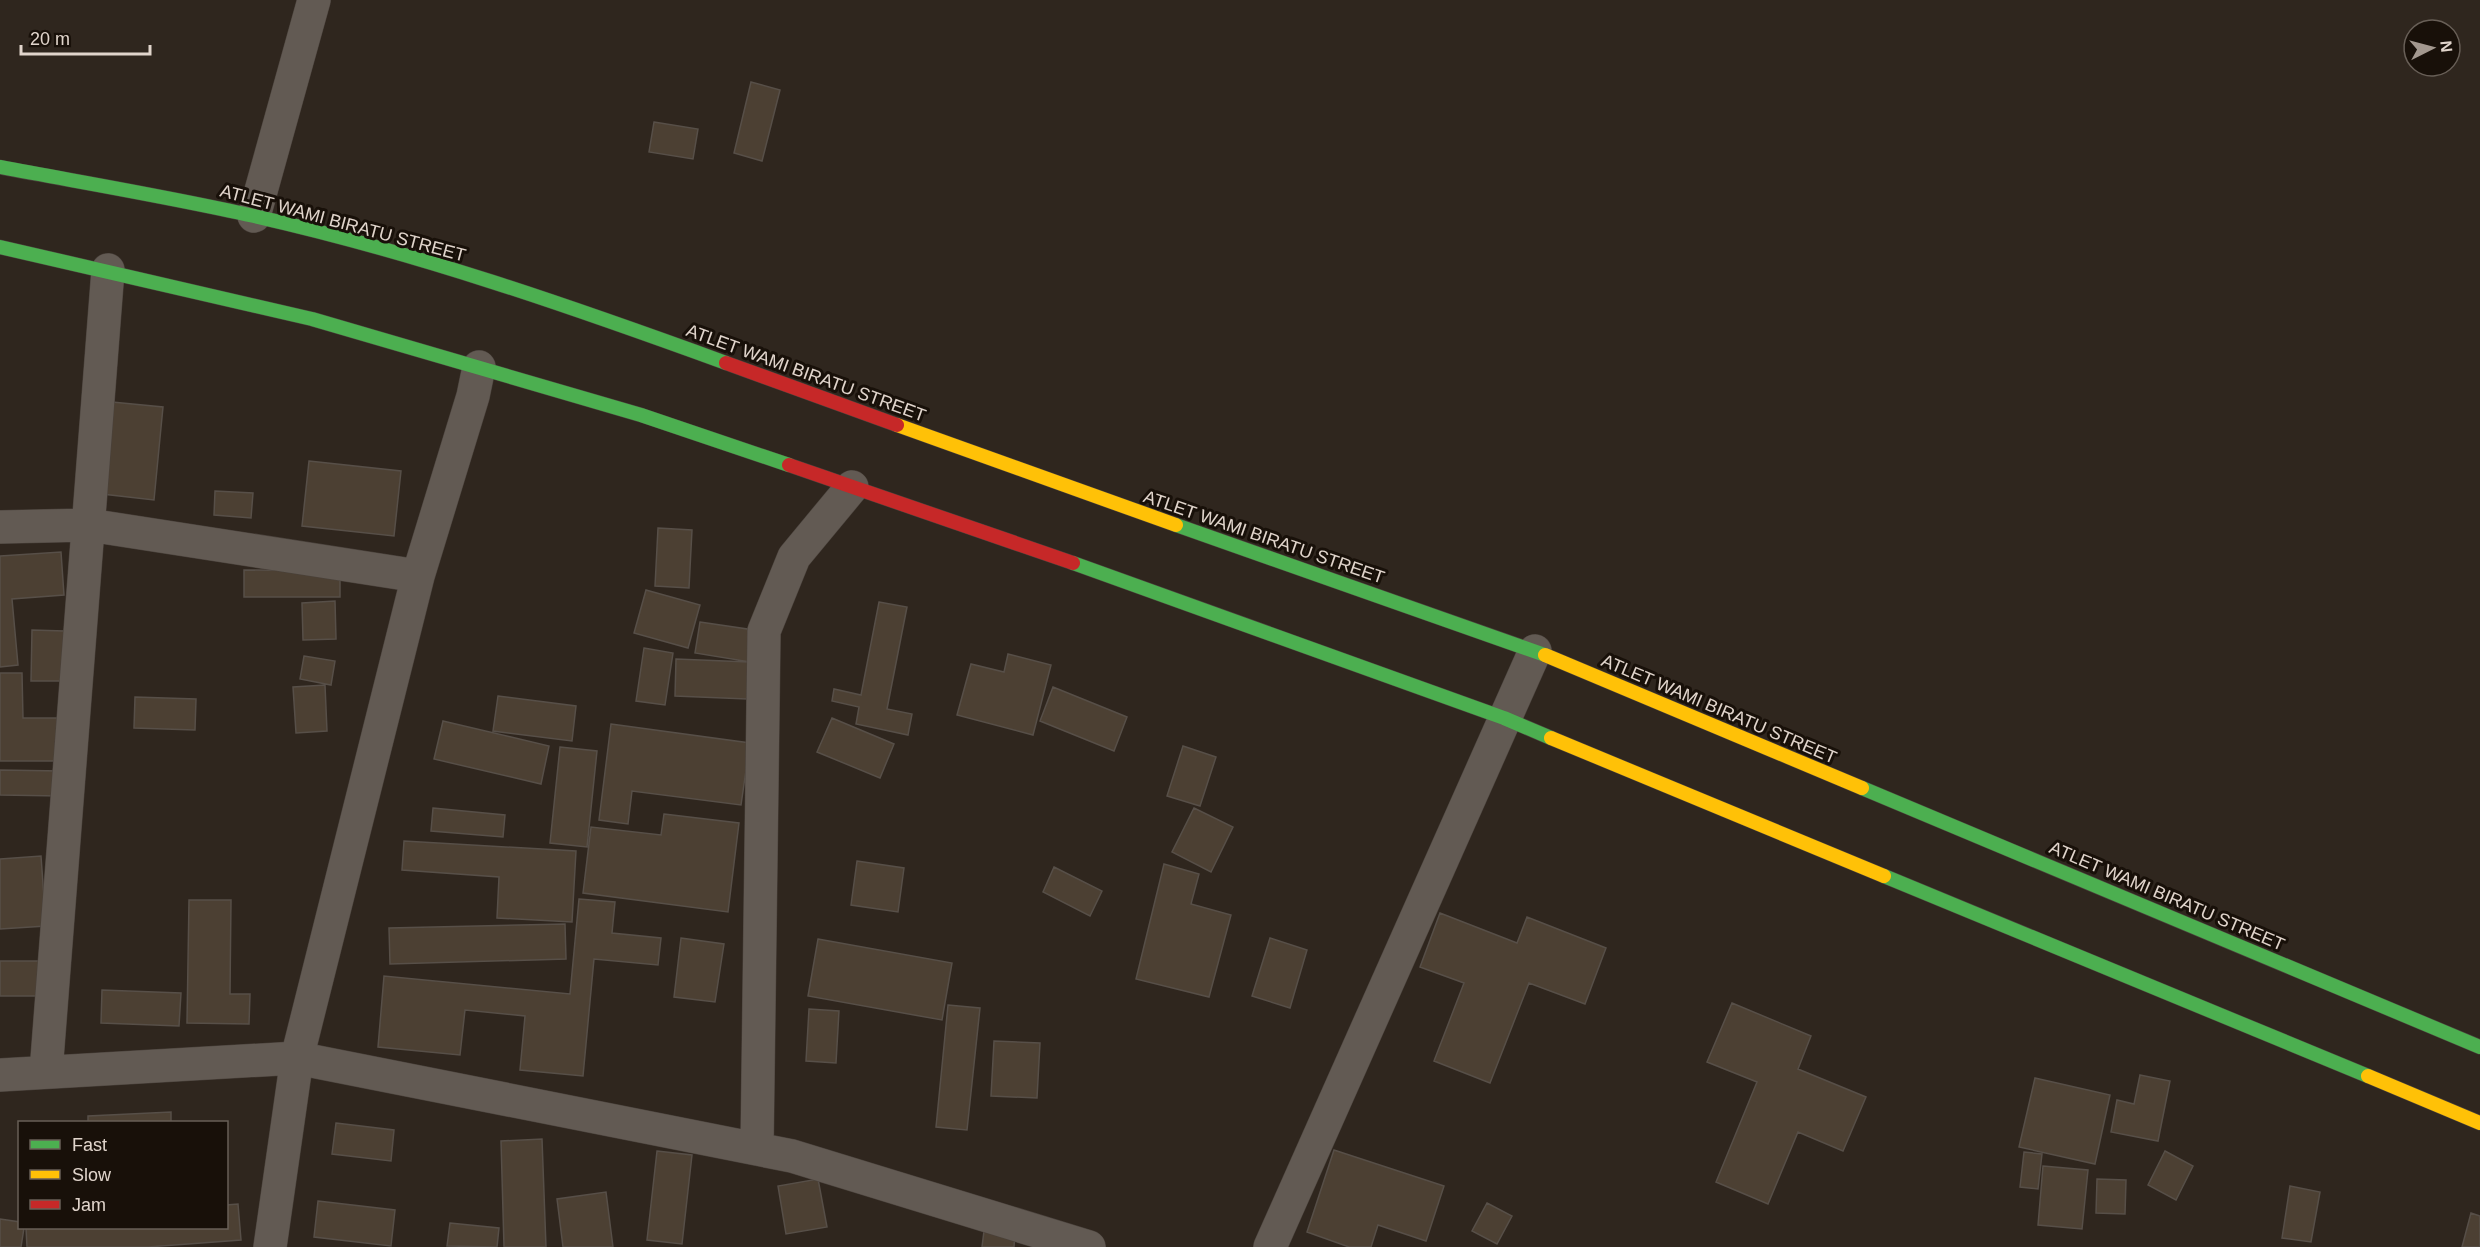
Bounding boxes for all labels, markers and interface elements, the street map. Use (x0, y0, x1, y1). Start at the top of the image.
scale bar (21, 18, 150, 56)
north arrow (2402, 18, 2462, 78)
text: 20 m (30, 29, 70, 49)
text: N (2437, 40, 2455, 53)
street label: ATLET WAMI BIRATU STREET (218, 181, 468, 265)
street label: ATLET WAMI BIRATU STREET (684, 320, 928, 426)
street label: ATLET WAMI BIRATU STREET (1141, 486, 1387, 588)
street label: ATLET WAMI BIRATU STREET (1598, 650, 1840, 768)
street label: ATLET WAMI BIRATU STREET (2046, 837, 2288, 955)
legend (18, 1121, 228, 1229)
text: Fast (72, 1135, 107, 1155)
text: Slow (72, 1165, 112, 1185)
text: Jam (72, 1195, 106, 1215)

